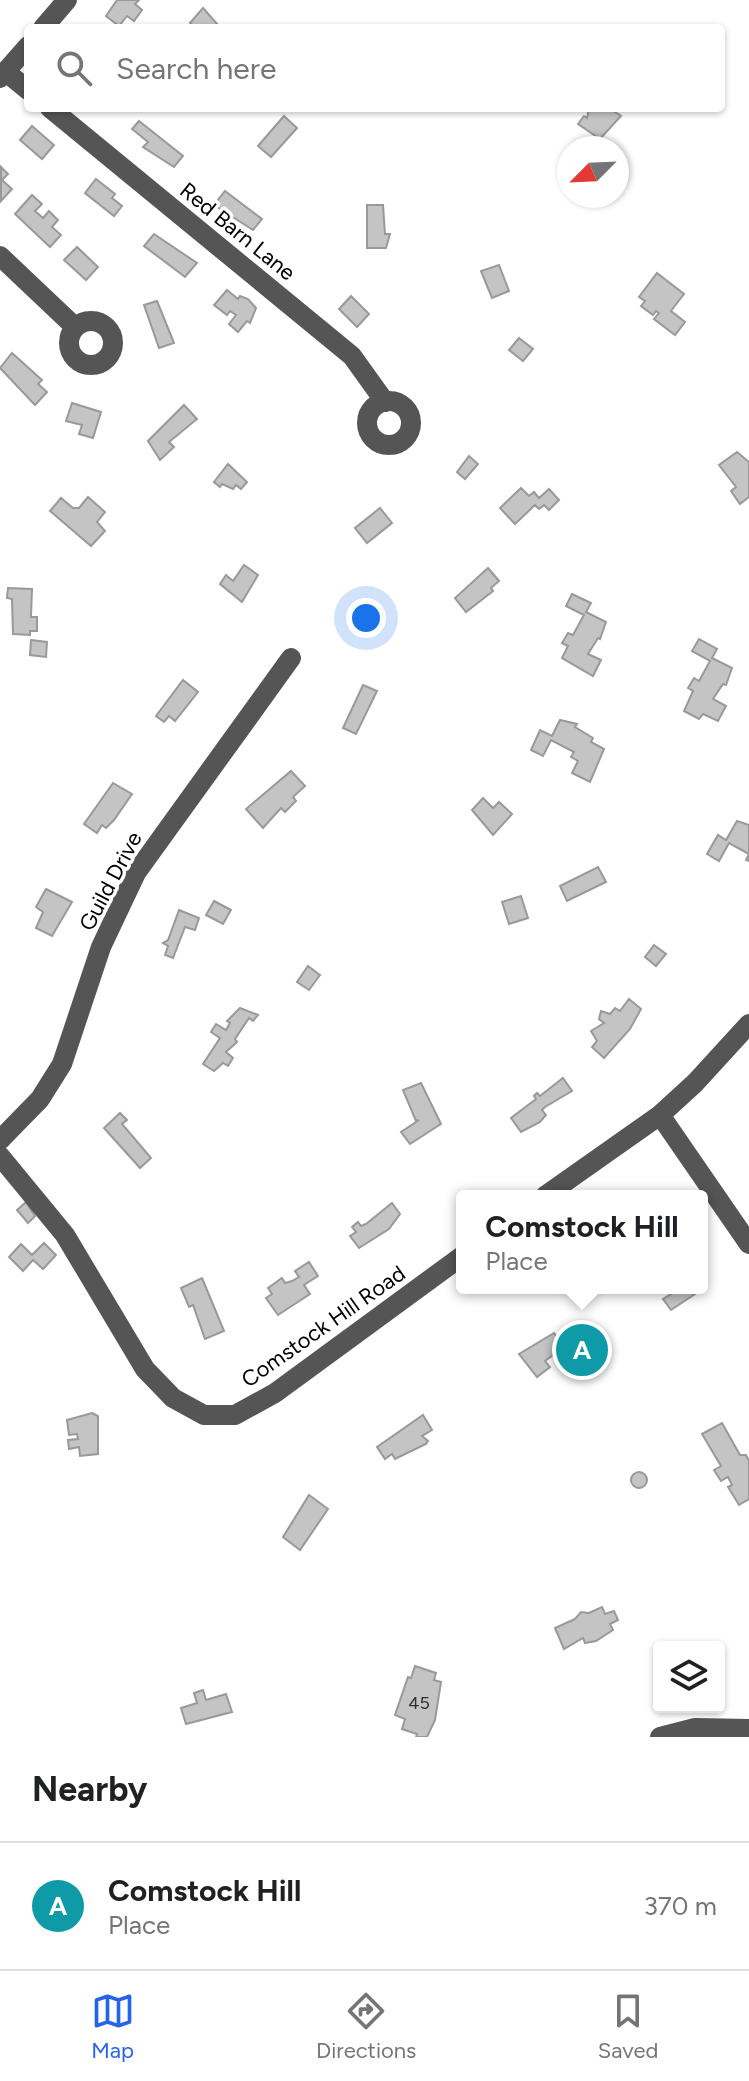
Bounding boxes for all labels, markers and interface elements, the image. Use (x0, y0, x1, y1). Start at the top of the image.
search box (24, 24, 725, 112)
icon: search (52, 46, 96, 90)
text: Search here (116, 50, 276, 87)
north arrow (557, 136, 629, 208)
street label: Red Barn Lane (174, 177, 301, 286)
your location (346, 598, 386, 638)
street label: Guild Drive (73, 827, 148, 935)
popup (456, 1190, 708, 1294)
text: Comstock Hill (485, 1208, 679, 1245)
text: Place (485, 1245, 548, 1277)
street label: Comstock Hill Road (236, 1260, 410, 1393)
pin: A (556, 1320, 608, 1380)
map controls (653, 1641, 725, 1713)
button: layers (653, 1641, 725, 1713)
house number: 45 (408, 1692, 430, 1714)
text: Nearby (32, 1769, 147, 1810)
text: Comstock Hill (108, 1872, 301, 1909)
text: A (49, 1890, 67, 1922)
text: 370 m (644, 1890, 717, 1922)
text: Place (108, 1909, 170, 1941)
tab: Map (91, 1989, 135, 2064)
tab: Directions (316, 1989, 416, 2064)
tab: Saved (598, 1989, 658, 2064)

